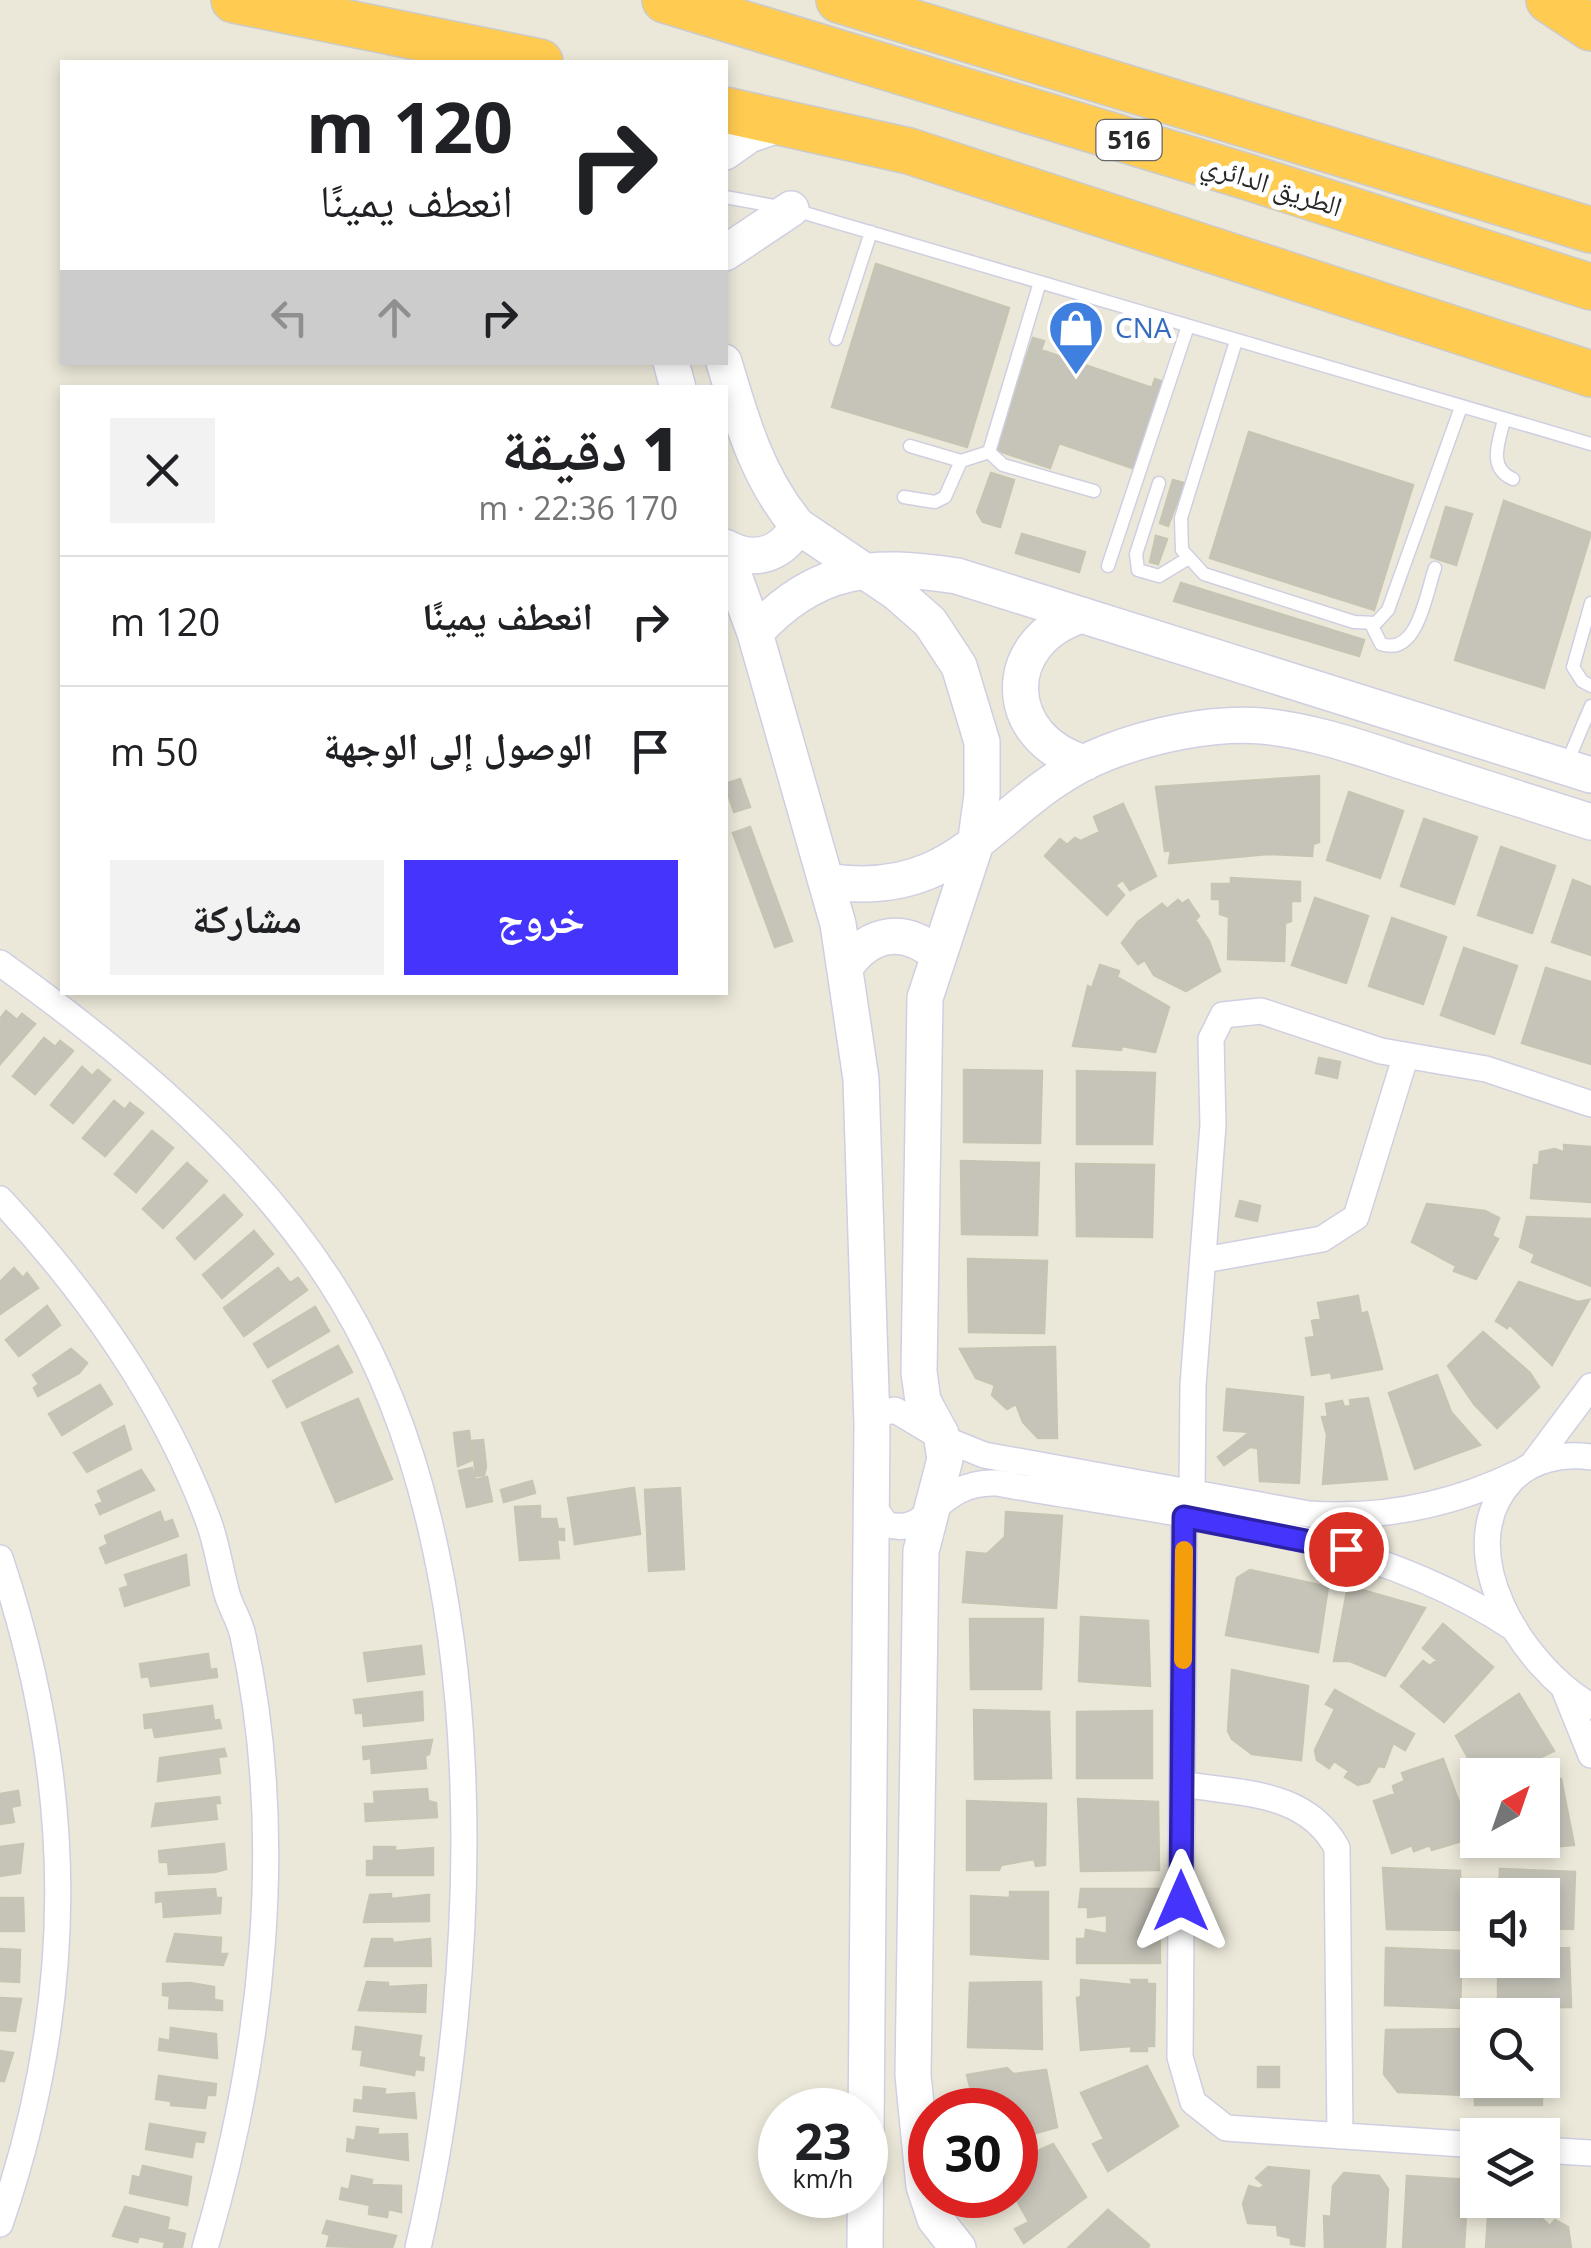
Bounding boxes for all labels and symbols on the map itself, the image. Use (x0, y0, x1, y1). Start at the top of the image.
road number: 516 (1096, 120, 1162, 160)
street label: الطريق الدائري (1196, 144, 1347, 229)
shop icon: CNA (1046, 298, 1106, 377)
place label: CNA (1115, 308, 1172, 346)
pin (1304, 1507, 1389, 1592)
north arrow (1460, 1758, 1560, 1858)
position arrow (1129, 1849, 1233, 1953)
speed limit sign: 30 (908, 2088, 1038, 2218)

